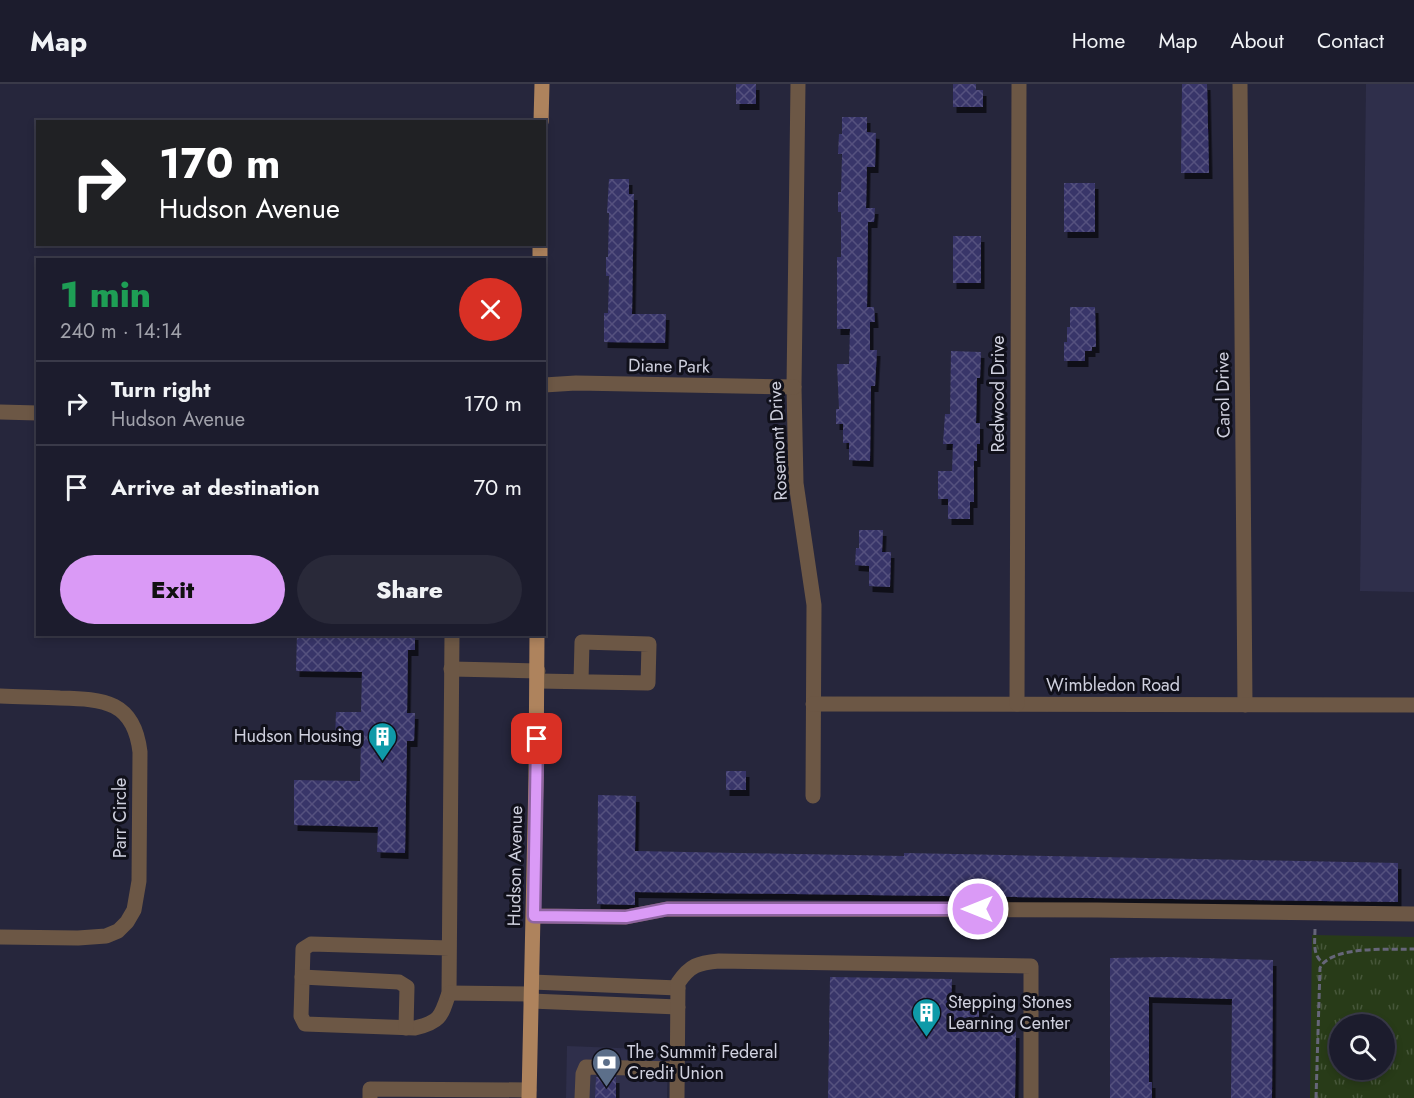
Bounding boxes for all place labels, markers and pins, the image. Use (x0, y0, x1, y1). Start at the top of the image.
pin (511, 713, 562, 764)
building icon: Hudson Housing (367, 720, 399, 762)
place label: Hudson Housing (234, 723, 362, 749)
place label: Stepping Stones Learning Center (948, 989, 1072, 1036)
building icon: Stepping Stones Learning Center (911, 996, 943, 1038)
place label: The Summit Federal Credit Union (627, 1039, 778, 1086)
bank icon: The Summit Federal Credit Union (590, 1046, 622, 1088)

